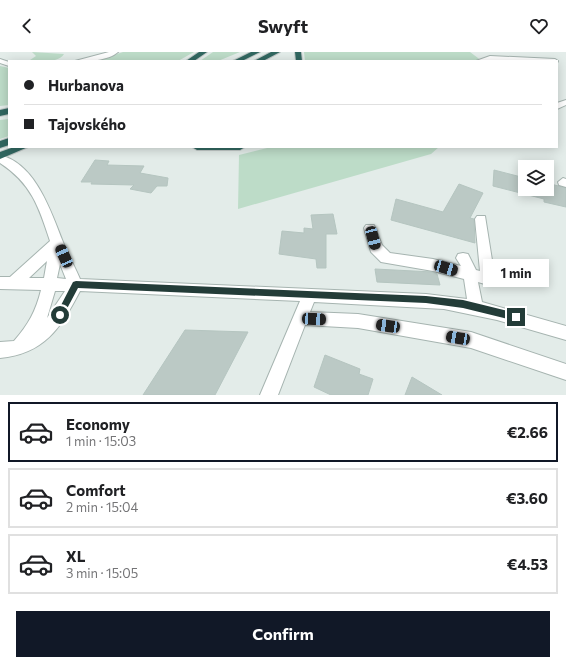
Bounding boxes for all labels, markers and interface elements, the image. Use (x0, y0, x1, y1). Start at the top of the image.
icon: back (16, 15, 38, 37)
text: Swyft (258, 15, 308, 37)
icon: heart (528, 15, 550, 37)
text: Hurbanova (48, 76, 124, 94)
text: Tajovského (48, 115, 126, 133)
map controls (518, 160, 554, 196)
button: layers (518, 160, 554, 196)
car (364, 225, 382, 251)
car (54, 243, 74, 269)
car (433, 259, 459, 277)
callout: 1 min (483, 259, 549, 287)
text: 1 min (501, 265, 531, 281)
route start (51, 306, 69, 324)
route end (507, 308, 525, 326)
car (302, 312, 326, 326)
car (375, 318, 401, 334)
car (445, 330, 471, 346)
icon: car (18, 414, 54, 450)
text: Economy (66, 415, 130, 433)
text: €2.66 (507, 423, 548, 441)
text: 1 min · 15:03 (66, 433, 136, 449)
icon: car (18, 480, 54, 516)
text: Comfort (66, 481, 126, 499)
text: €3.60 (506, 489, 548, 507)
text: 2 min · 15:04 (66, 499, 138, 515)
icon: car (18, 546, 54, 582)
text: XL (66, 547, 85, 565)
text: €4.53 (507, 555, 548, 573)
text: 3 min · 15:05 (66, 565, 138, 581)
button: Confirm (16, 611, 550, 657)

